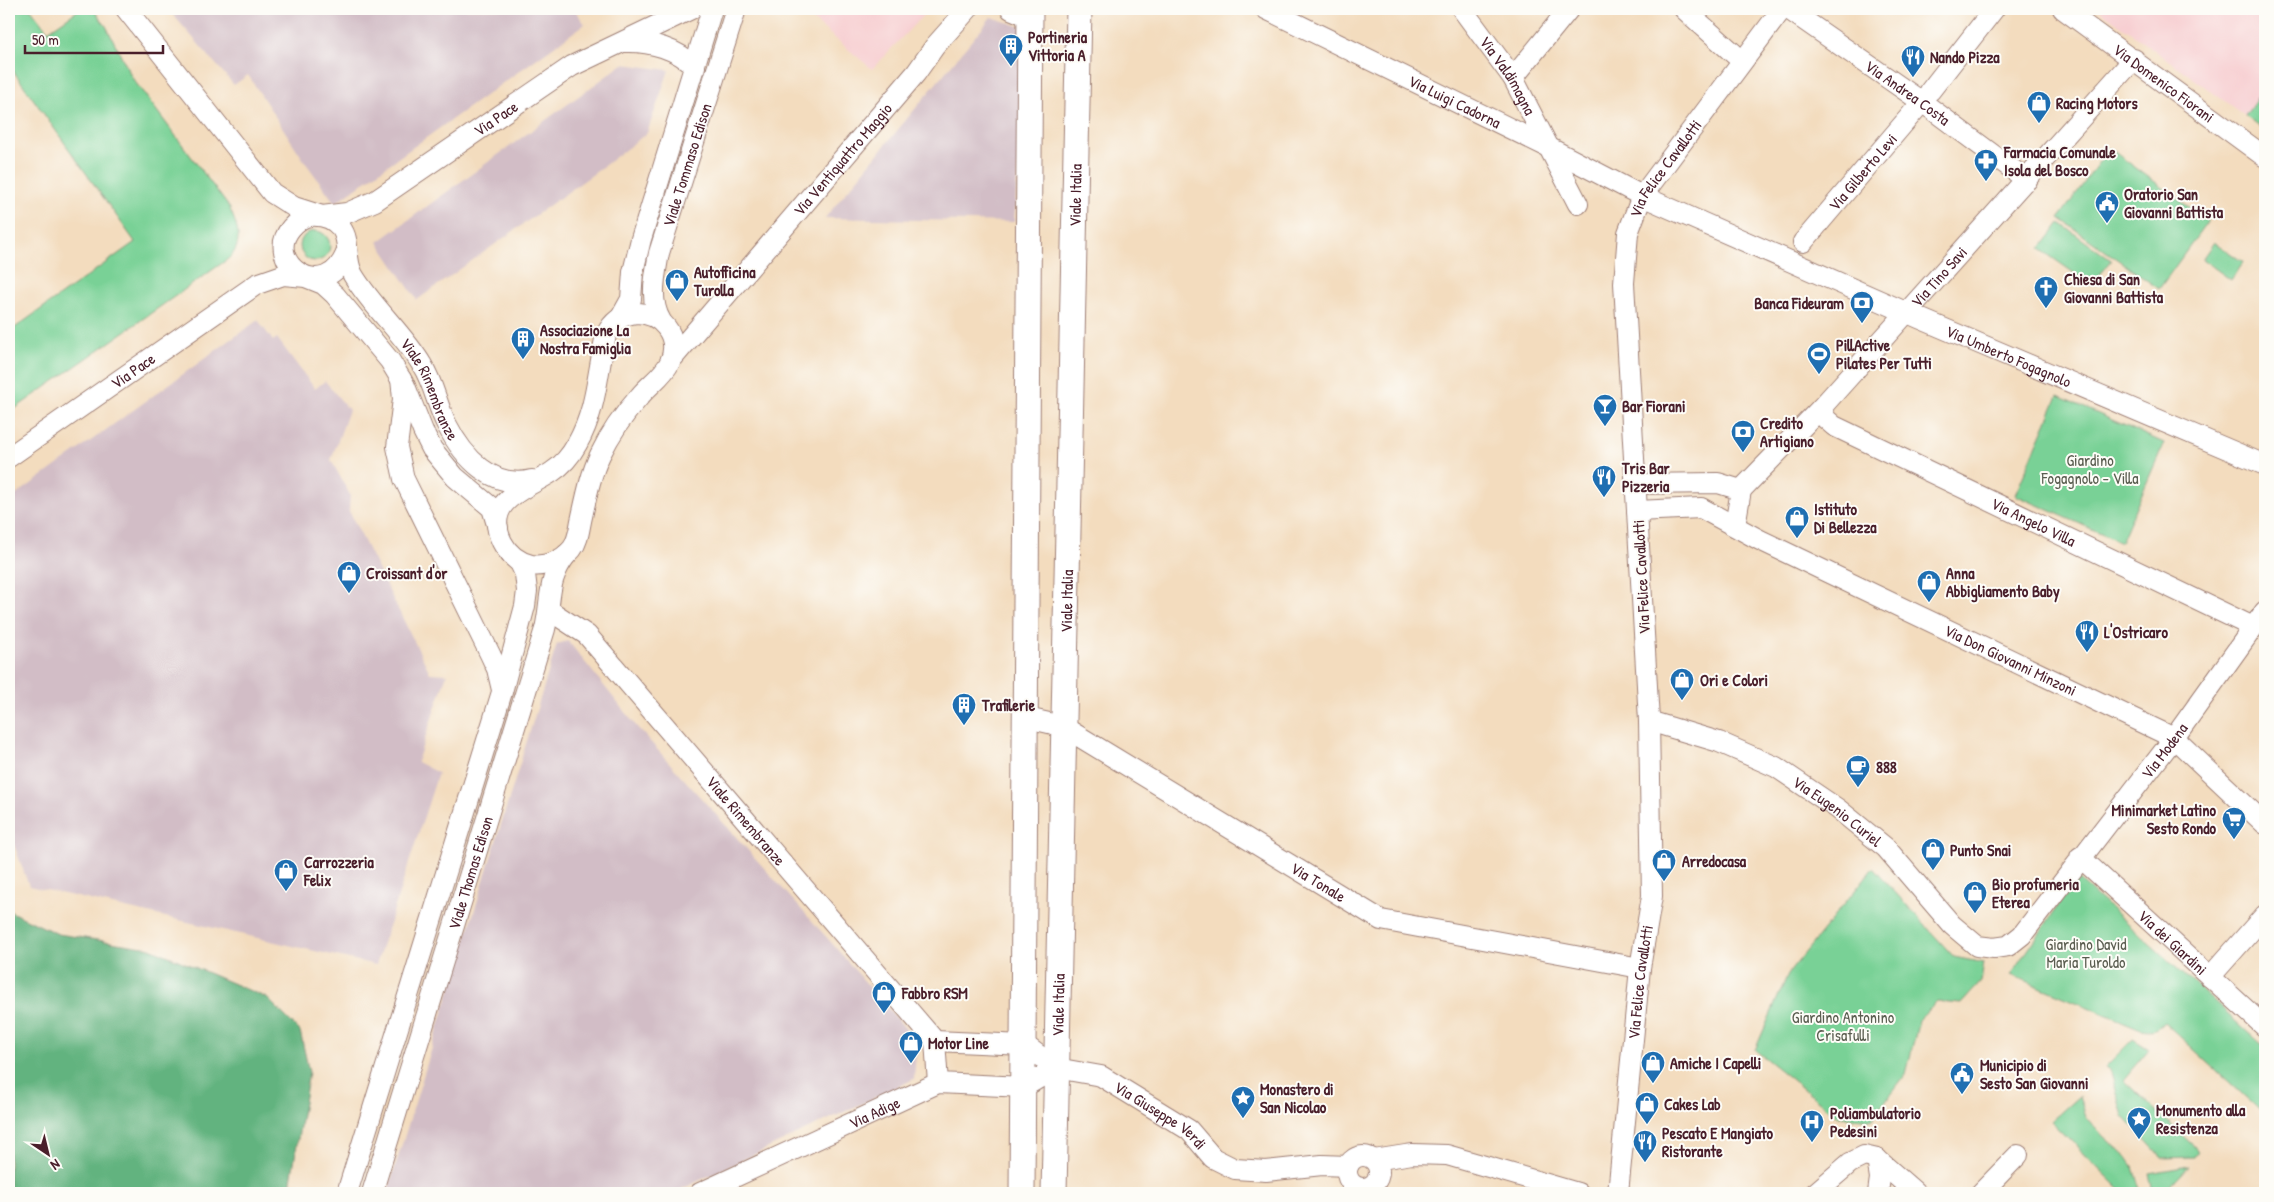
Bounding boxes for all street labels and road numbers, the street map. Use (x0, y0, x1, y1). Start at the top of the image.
street label: Via Valdimagna (1475, 32, 1541, 119)
street label: Via Domenico Fiorani (2109, 38, 2219, 127)
street label: Via Andrea Costa (1861, 55, 1955, 130)
street label: Via Luigi Cadorna (1405, 69, 1505, 133)
street label: Via Pace (469, 95, 523, 141)
street label: Via Ventiquattro Maggio (788, 98, 897, 220)
street label: Viale Tommaso Edison (657, 100, 717, 229)
street label: Via Felice Cavallotti (1624, 115, 1706, 220)
street label: Via Gilberto Levi (1823, 128, 1902, 215)
street label: Viale Italia (1063, 164, 1087, 227)
street label: Via Tino Savi (1906, 242, 1972, 312)
street label: Via Umberto Fogagnolo (1942, 320, 2075, 393)
street label: Viale Rimembranze (396, 333, 464, 445)
street label: Via Pace (106, 347, 160, 394)
street label: Via Angelo Villa (1988, 492, 2079, 551)
street label: Via Felice Cavallotti (1627, 519, 1655, 635)
street label: Viale Italia (1055, 569, 1078, 633)
street label: Via Don Giovanni Minzoni (1941, 619, 2080, 701)
street label: Via Modena (2136, 718, 2192, 783)
street label: Viale Rimembranze (701, 771, 791, 871)
street label: Via Eugenio Curiel (1789, 771, 1887, 852)
street label: Viale Thomas Edison (442, 813, 498, 932)
street label: Via Tonale (1287, 857, 1351, 907)
street label: Via dei Giardini (2133, 905, 2212, 980)
street label: Via Felice Cavallotti (1622, 923, 1658, 1040)
street label: Viale Italia (1046, 973, 1070, 1037)
street label: Via Giuseppe Verdi (1110, 1076, 1212, 1154)
street label: Via Adige (845, 1091, 904, 1134)

